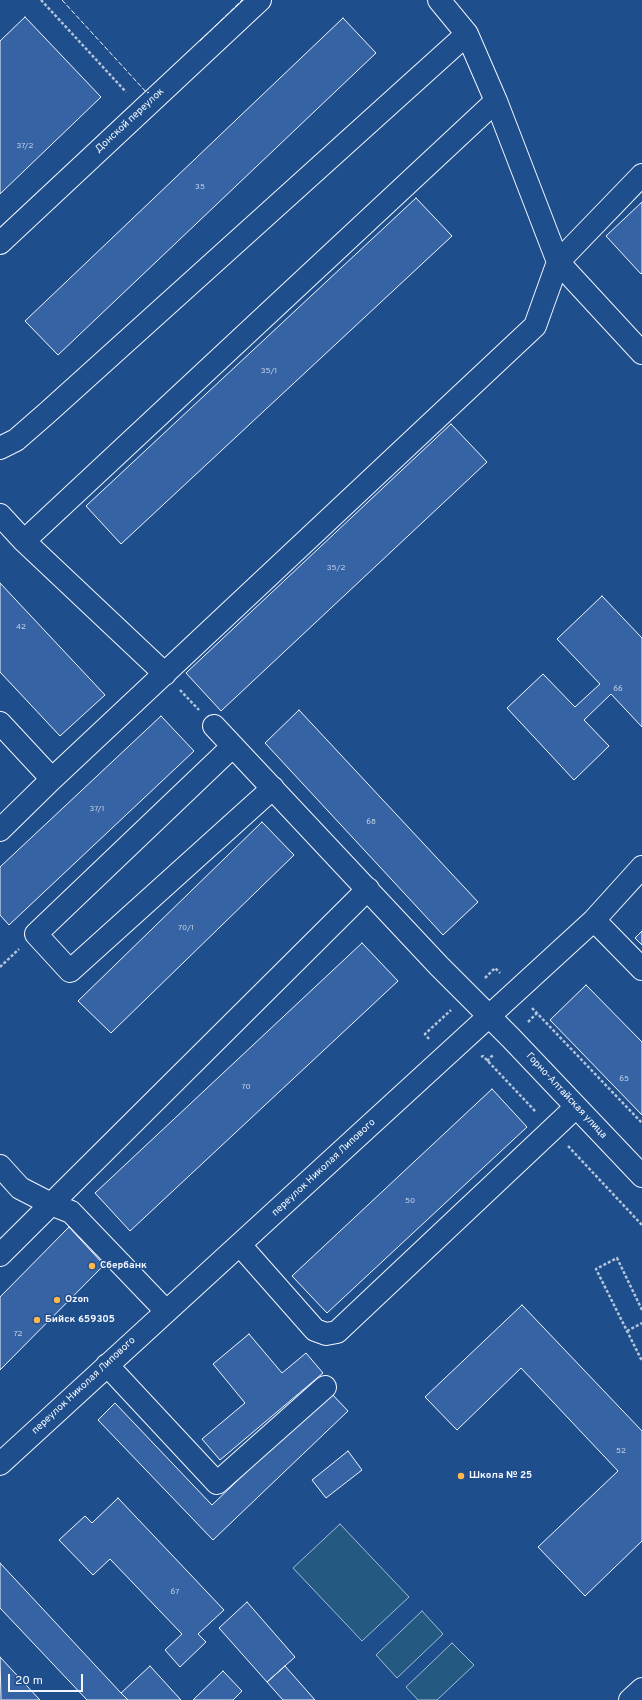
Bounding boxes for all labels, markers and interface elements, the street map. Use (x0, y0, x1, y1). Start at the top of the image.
street label: Донской переулок (93, 86, 167, 156)
house number: 37/2 (17, 141, 33, 151)
house number: 35 (195, 182, 205, 192)
house number: 35/1 (261, 366, 277, 376)
house number: 35/2 (327, 563, 345, 573)
house number: 42 (16, 622, 26, 632)
house number: 66 (613, 684, 623, 694)
house number: 37/1 (90, 804, 104, 814)
house number: 68 (366, 817, 376, 827)
house number: 70/1 (178, 923, 194, 933)
street label: Горно-Алтайская улица (523, 1051, 609, 1141)
house number: 65 (619, 1074, 629, 1084)
house number: 70 (241, 1082, 251, 1092)
street label: переулок Николая Липового (270, 1117, 378, 1219)
house number: 50 (405, 1196, 415, 1206)
place label: Сбербанк (100, 1260, 147, 1272)
marker: Сбербанк (87, 1261, 97, 1271)
place label: Ozon (65, 1294, 89, 1306)
marker: Ozon (52, 1295, 62, 1305)
place label: Бийск 659305 (45, 1314, 115, 1326)
marker: Бийск 659305 (32, 1315, 42, 1325)
house number: 72 (14, 1329, 22, 1339)
street label: переулок Николая Липового (30, 1335, 138, 1437)
house number: 52 (616, 1446, 626, 1456)
place label: Школа № 25 (469, 1470, 532, 1482)
marker: Школа № 25 (456, 1471, 466, 1481)
house number: 67 (171, 1587, 179, 1597)
scale bar (10, 1666, 85, 1692)
text: 20 m (15, 1673, 43, 1689)

